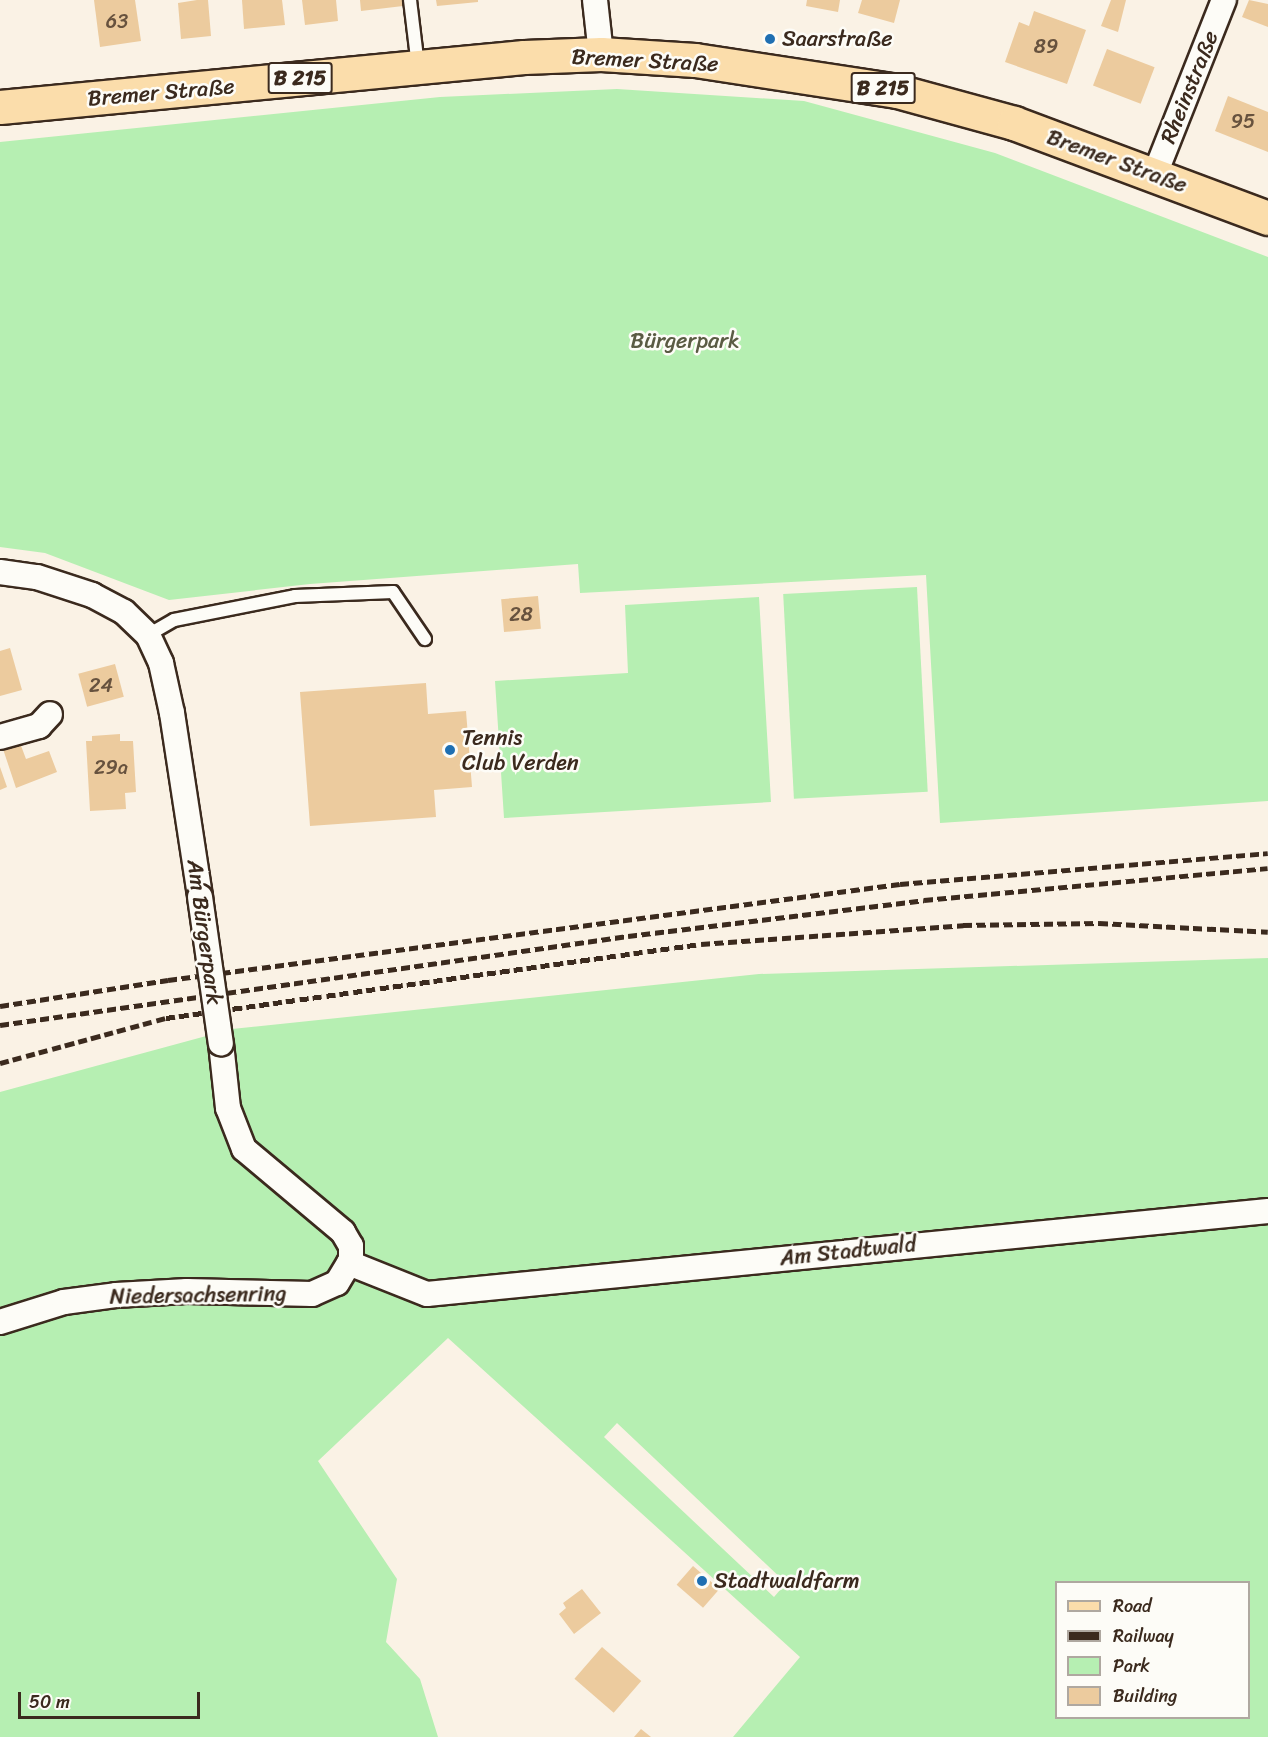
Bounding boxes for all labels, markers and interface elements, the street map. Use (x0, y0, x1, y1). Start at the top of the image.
house number: 63 (106, 9, 128, 33)
place label: Saarstraße (782, 26, 892, 52)
street label: Rheinstraße (1154, 27, 1224, 147)
marker: Saarstraße (763, 32, 777, 46)
house number: 89 (1034, 34, 1058, 58)
street label: Bremer Straße (571, 43, 719, 77)
road number: B 215 (267, 60, 333, 96)
road number: B 215 (850, 70, 916, 106)
street label: Bremer Straße (87, 72, 235, 112)
house number: 95 (1231, 109, 1255, 133)
street label: Bremer Straße (1043, 123, 1191, 199)
park label: Bürgerpark (630, 328, 740, 354)
house number: 28 (509, 602, 533, 626)
house number: 24 (89, 673, 113, 697)
place label: Tennis Club Verden (462, 724, 578, 776)
marker: Tennis Club Verden (443, 743, 457, 757)
house number: 29a (94, 755, 128, 779)
street label: Am Bürgerpark (182, 858, 228, 1006)
street label: Am Stadtwald (779, 1231, 917, 1271)
street label: Niedersachsenring (109, 1280, 287, 1310)
place label: Stadtwaldfarm (714, 1568, 860, 1594)
marker: Stadtwaldfarm (695, 1574, 709, 1588)
legend (1055, 1581, 1250, 1719)
text: Road (1113, 1590, 1152, 1622)
text: Railway (1113, 1620, 1174, 1652)
text: Park (1113, 1650, 1150, 1682)
scale bar (21, 1680, 202, 1718)
text: Building (1113, 1680, 1177, 1712)
text: 50 m (29, 1686, 70, 1718)

